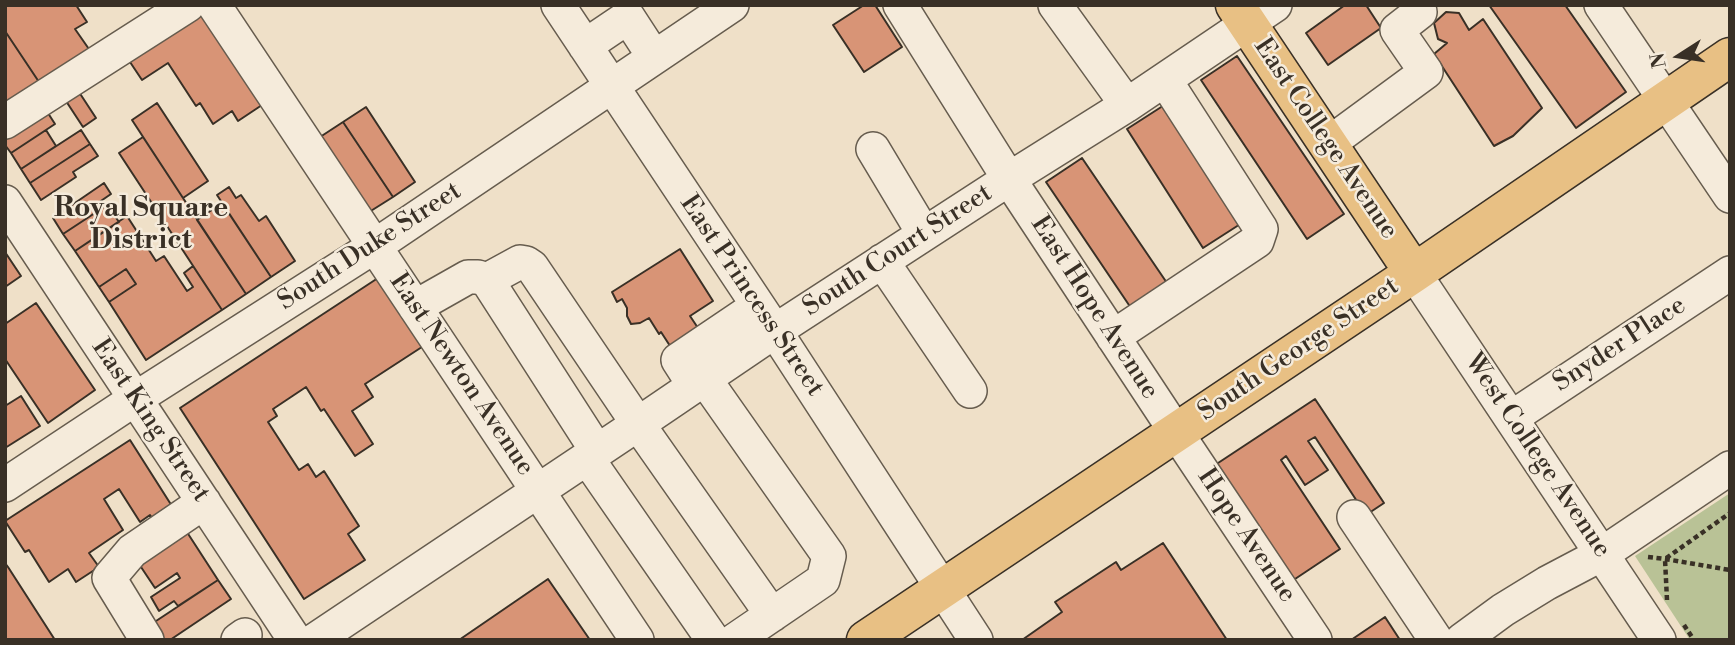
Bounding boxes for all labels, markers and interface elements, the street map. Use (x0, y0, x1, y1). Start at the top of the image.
north arrow (1644, 21, 1714, 91)
street label: East College Avenue (1246, 33, 1404, 245)
text: N (1645, 51, 1672, 70)
street label: South Duke Street (273, 176, 467, 318)
street label: South Court Street (798, 178, 998, 324)
street label: East Princess Street (672, 189, 830, 403)
district label: Royal Square District (54, 192, 228, 258)
street label: East Hope Avenue (1023, 211, 1165, 405)
street label: East Newton Avenue (382, 268, 540, 482)
street label: South George Street (1193, 271, 1405, 429)
street label: Snyder Place (1548, 291, 1692, 399)
street label: East King Street (84, 334, 216, 508)
street label: West College Avenue (1457, 348, 1617, 564)
street label: Hope Avenue (1190, 463, 1302, 609)

